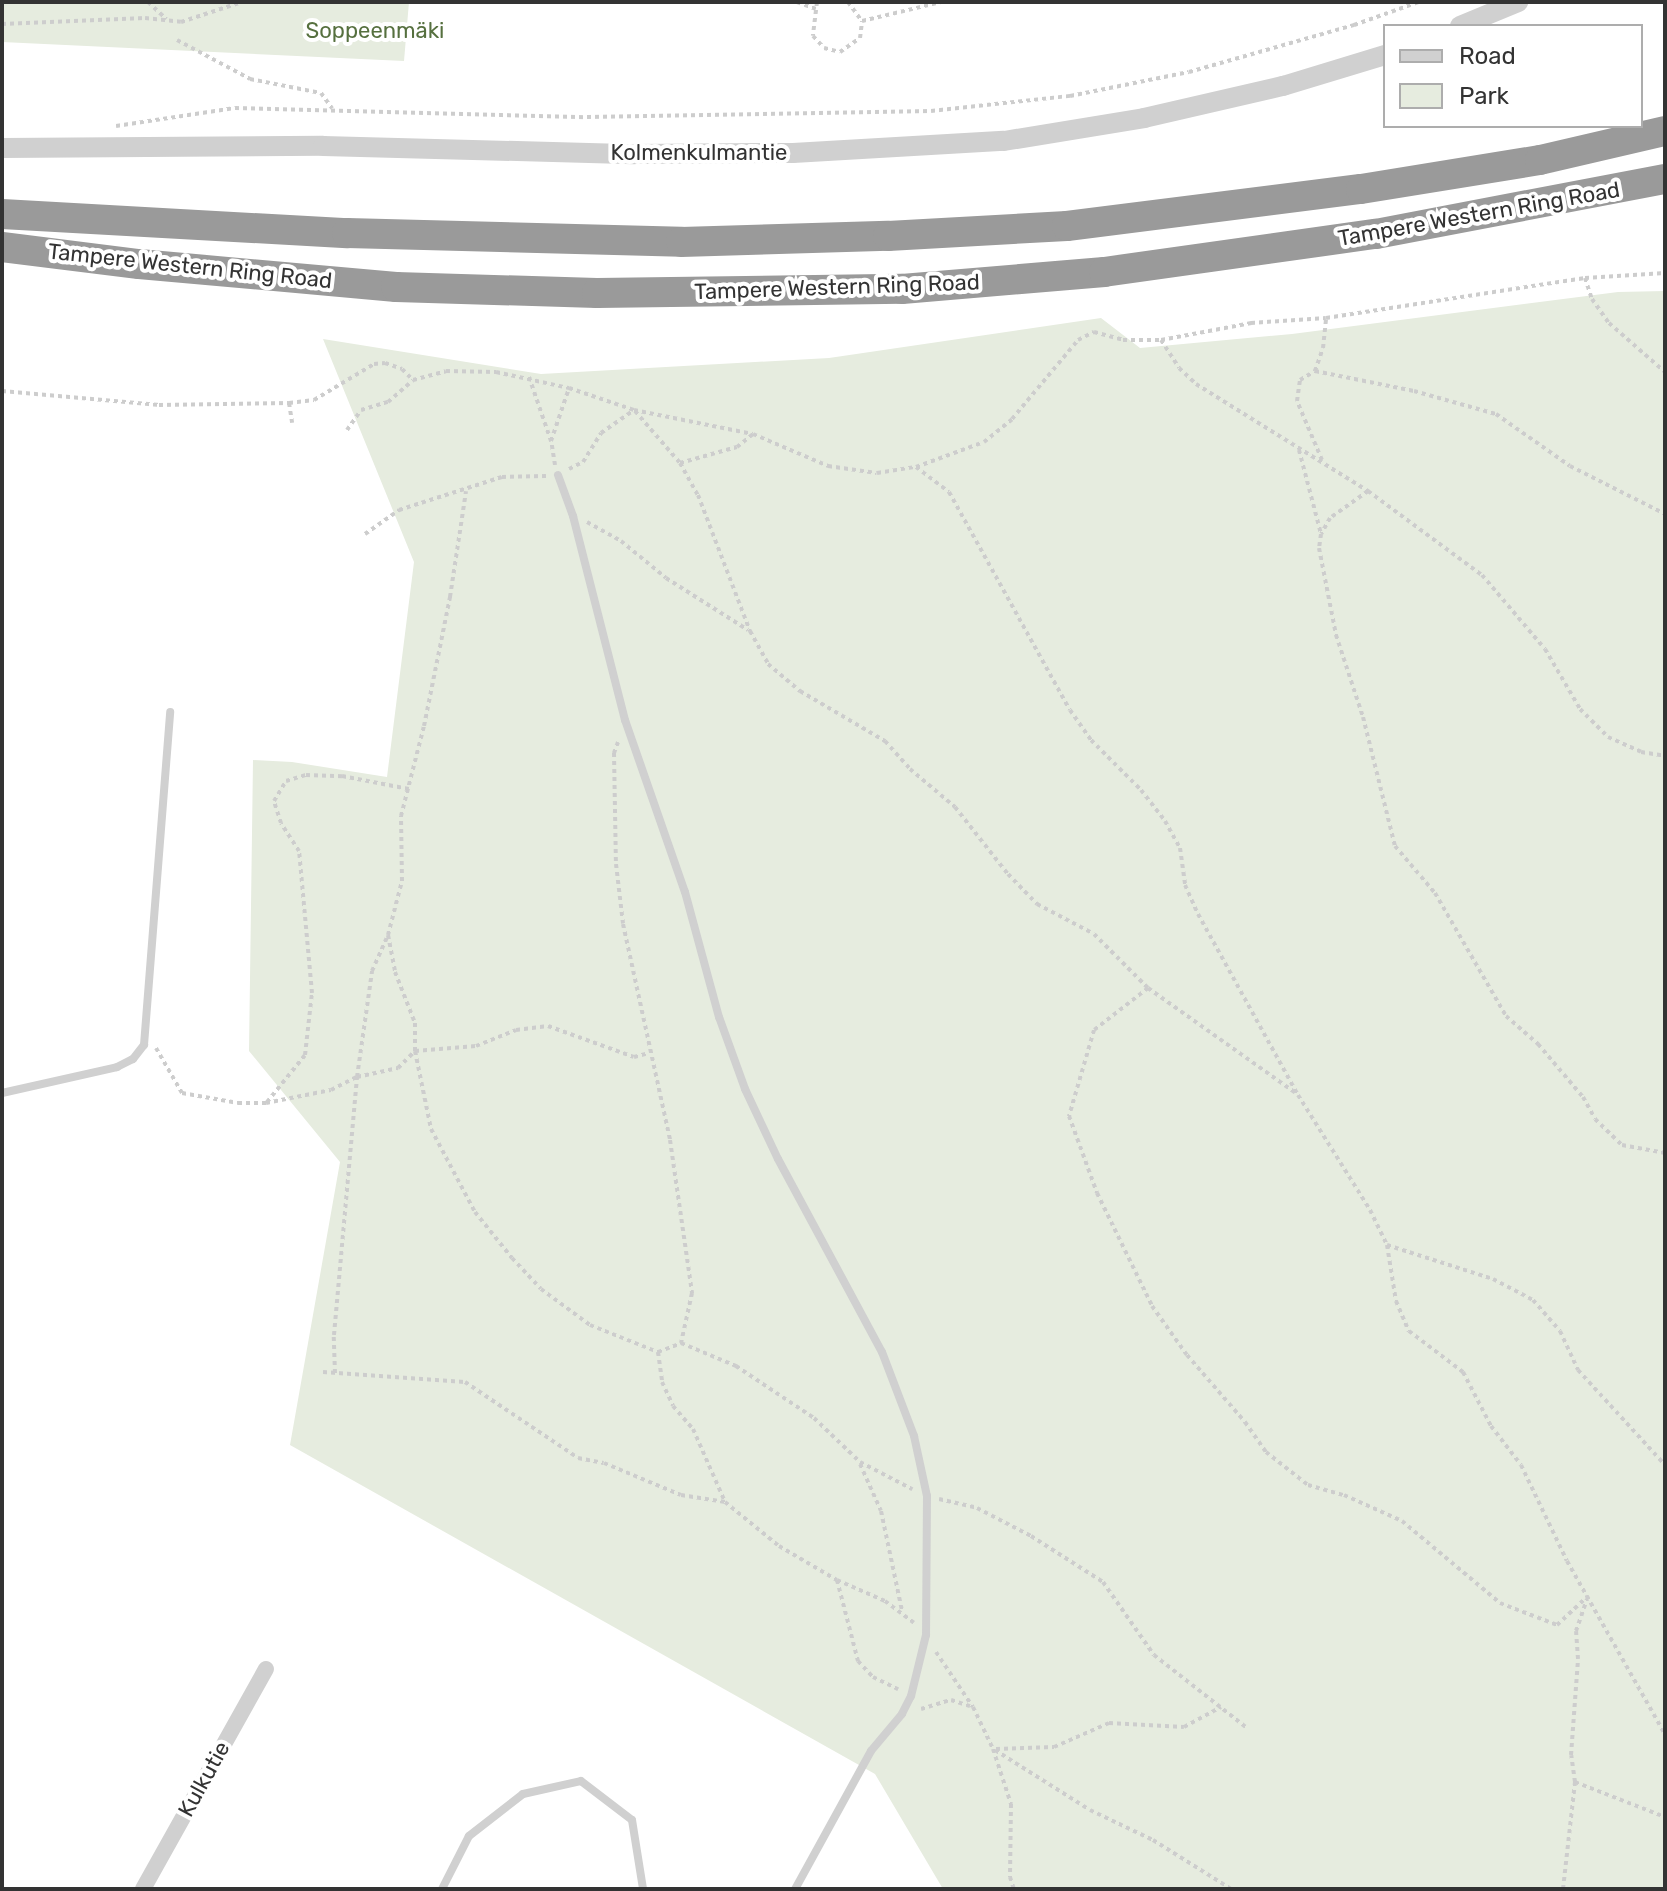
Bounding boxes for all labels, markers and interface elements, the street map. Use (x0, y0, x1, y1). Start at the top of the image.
park label: Soppeenmäki (306, 18, 444, 44)
legend (1383, 24, 1643, 128)
text: Road (1459, 42, 1516, 70)
text: Park (1459, 82, 1509, 110)
street label: Kolmenkulmantie (611, 140, 787, 166)
street label: Tampere Western Ring Road (1336, 176, 1622, 252)
street label: Tampere Western Ring Road (46, 238, 334, 294)
street label: Tampere Western Ring Road (694, 269, 980, 305)
street label: Kulkutie (173, 1737, 235, 1821)

